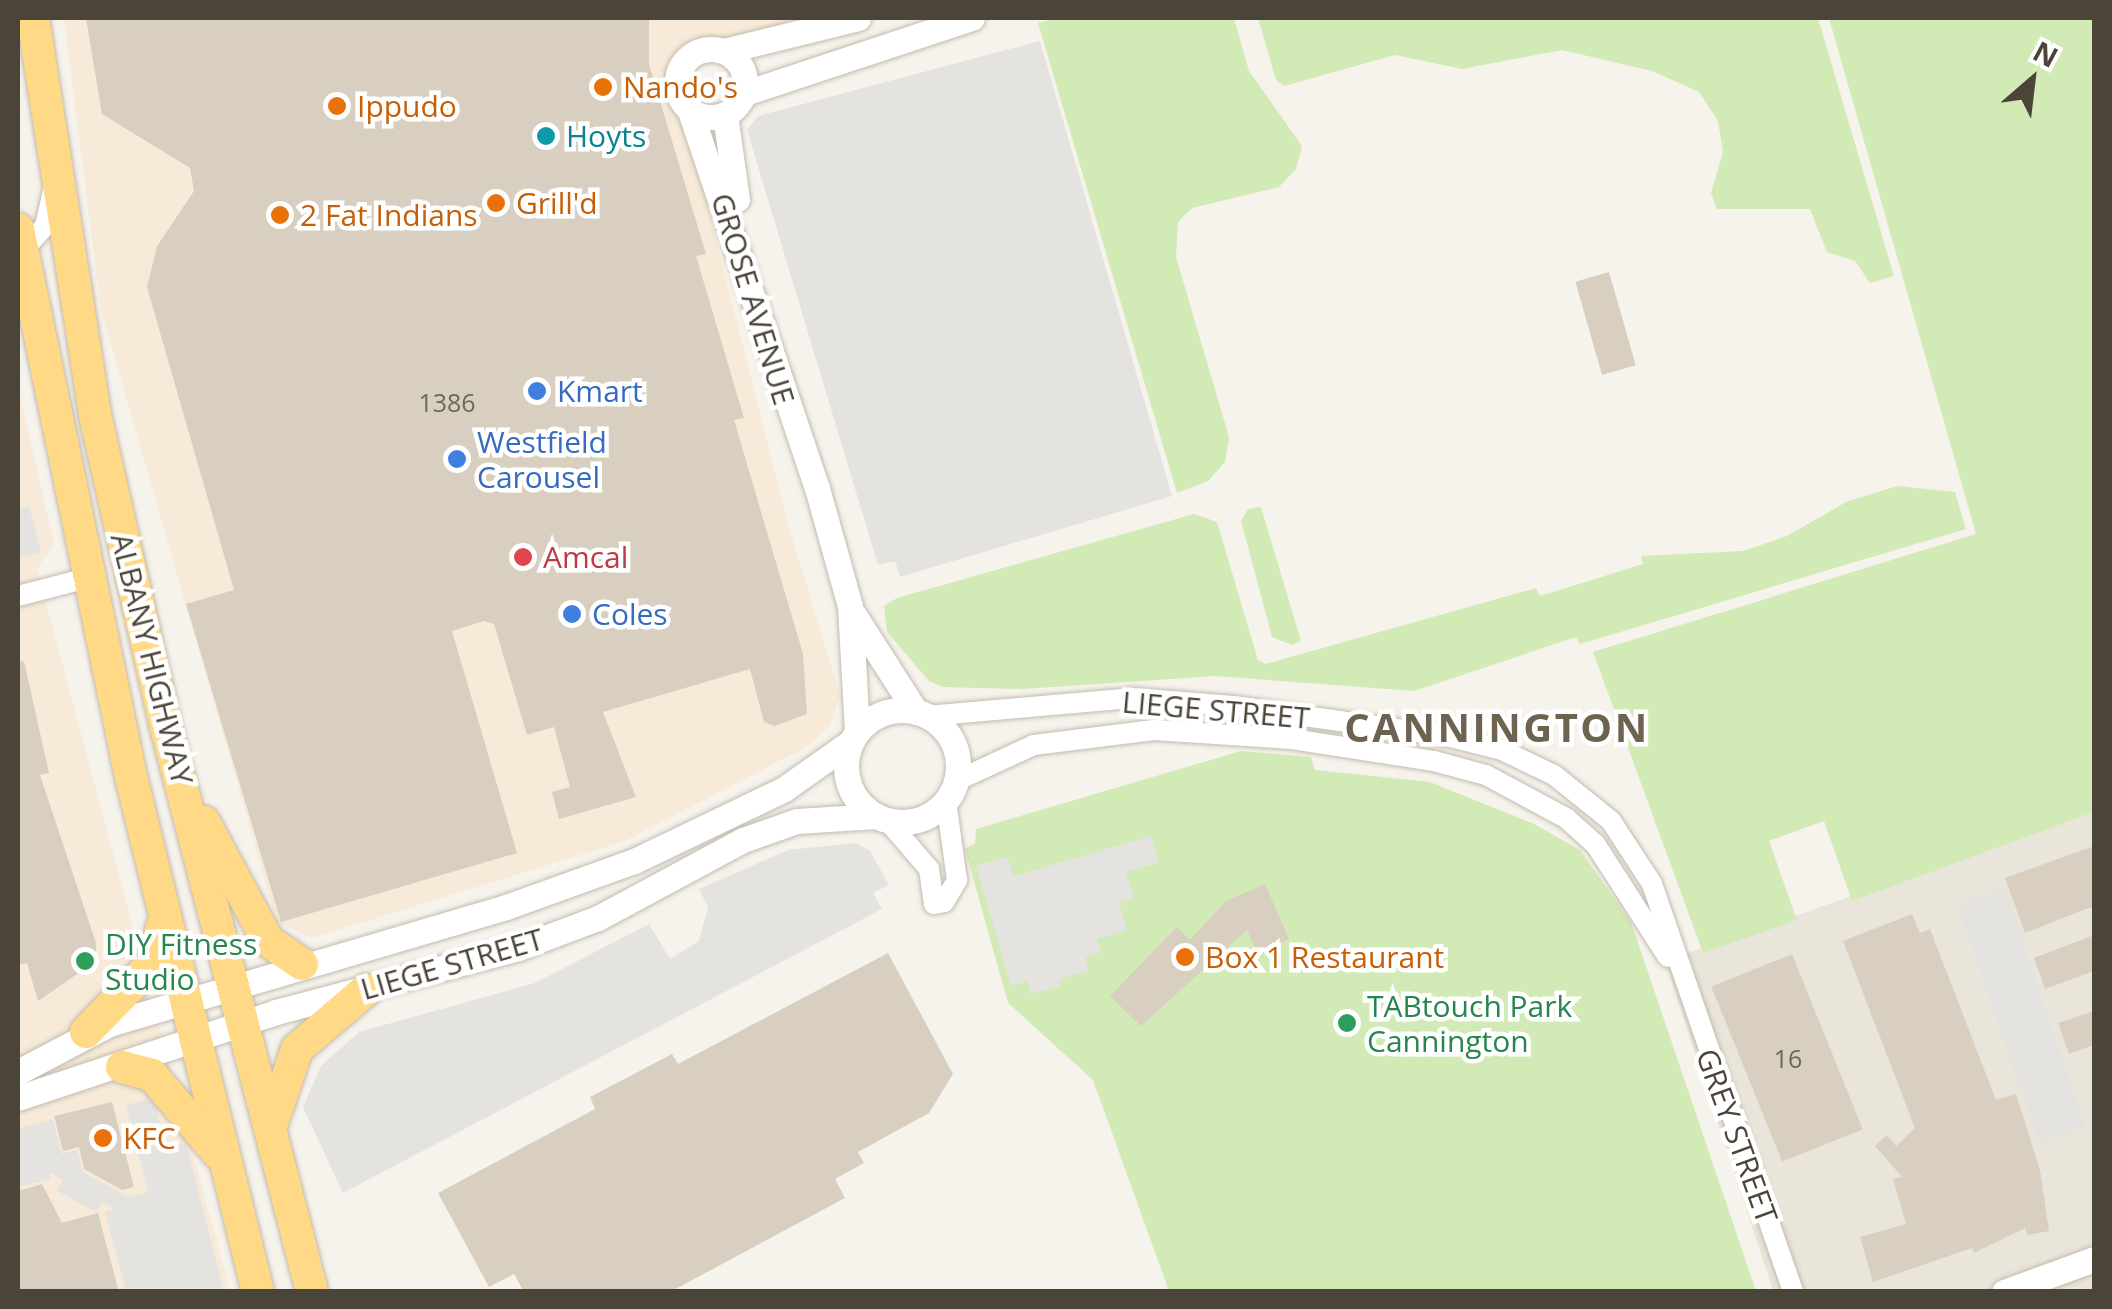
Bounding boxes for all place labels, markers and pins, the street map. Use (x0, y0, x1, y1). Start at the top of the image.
place label: Nando's (623, 69, 738, 105)
marker: Nando's (592, 76, 614, 98)
place label: Ippudo (357, 88, 457, 124)
marker: Ippudo (326, 95, 348, 117)
place label: Hoyts (566, 118, 646, 154)
marker: Hoyts (535, 125, 557, 147)
place label: Grill'd (516, 185, 598, 221)
marker: Grill'd (485, 192, 507, 214)
place label: 2 Fat Indians (300, 197, 478, 233)
marker: 2 Fat Indians (269, 204, 291, 226)
place label: Kmart (557, 373, 643, 409)
marker: Kmart (526, 380, 548, 402)
place label: Westfield Carousel (477, 424, 607, 494)
marker: Westfield Carousel (446, 448, 468, 470)
place label: Amcal (543, 539, 628, 575)
marker: Amcal (512, 546, 534, 568)
place label: Coles (592, 596, 668, 632)
marker: Coles (561, 603, 583, 625)
place label: DIY Fitness Studio (105, 926, 257, 996)
place label: Box 1 Restaurant (1205, 939, 1444, 975)
marker: Box 1 Restaurant (1174, 946, 1196, 968)
marker: DIY Fitness Studio (74, 950, 96, 972)
place label: TABtouch Park Cannington (1367, 988, 1572, 1058)
marker: TABtouch Park Cannington (1336, 1012, 1358, 1034)
place label: KFC (123, 1120, 176, 1156)
marker: KFC (92, 1127, 114, 1149)

